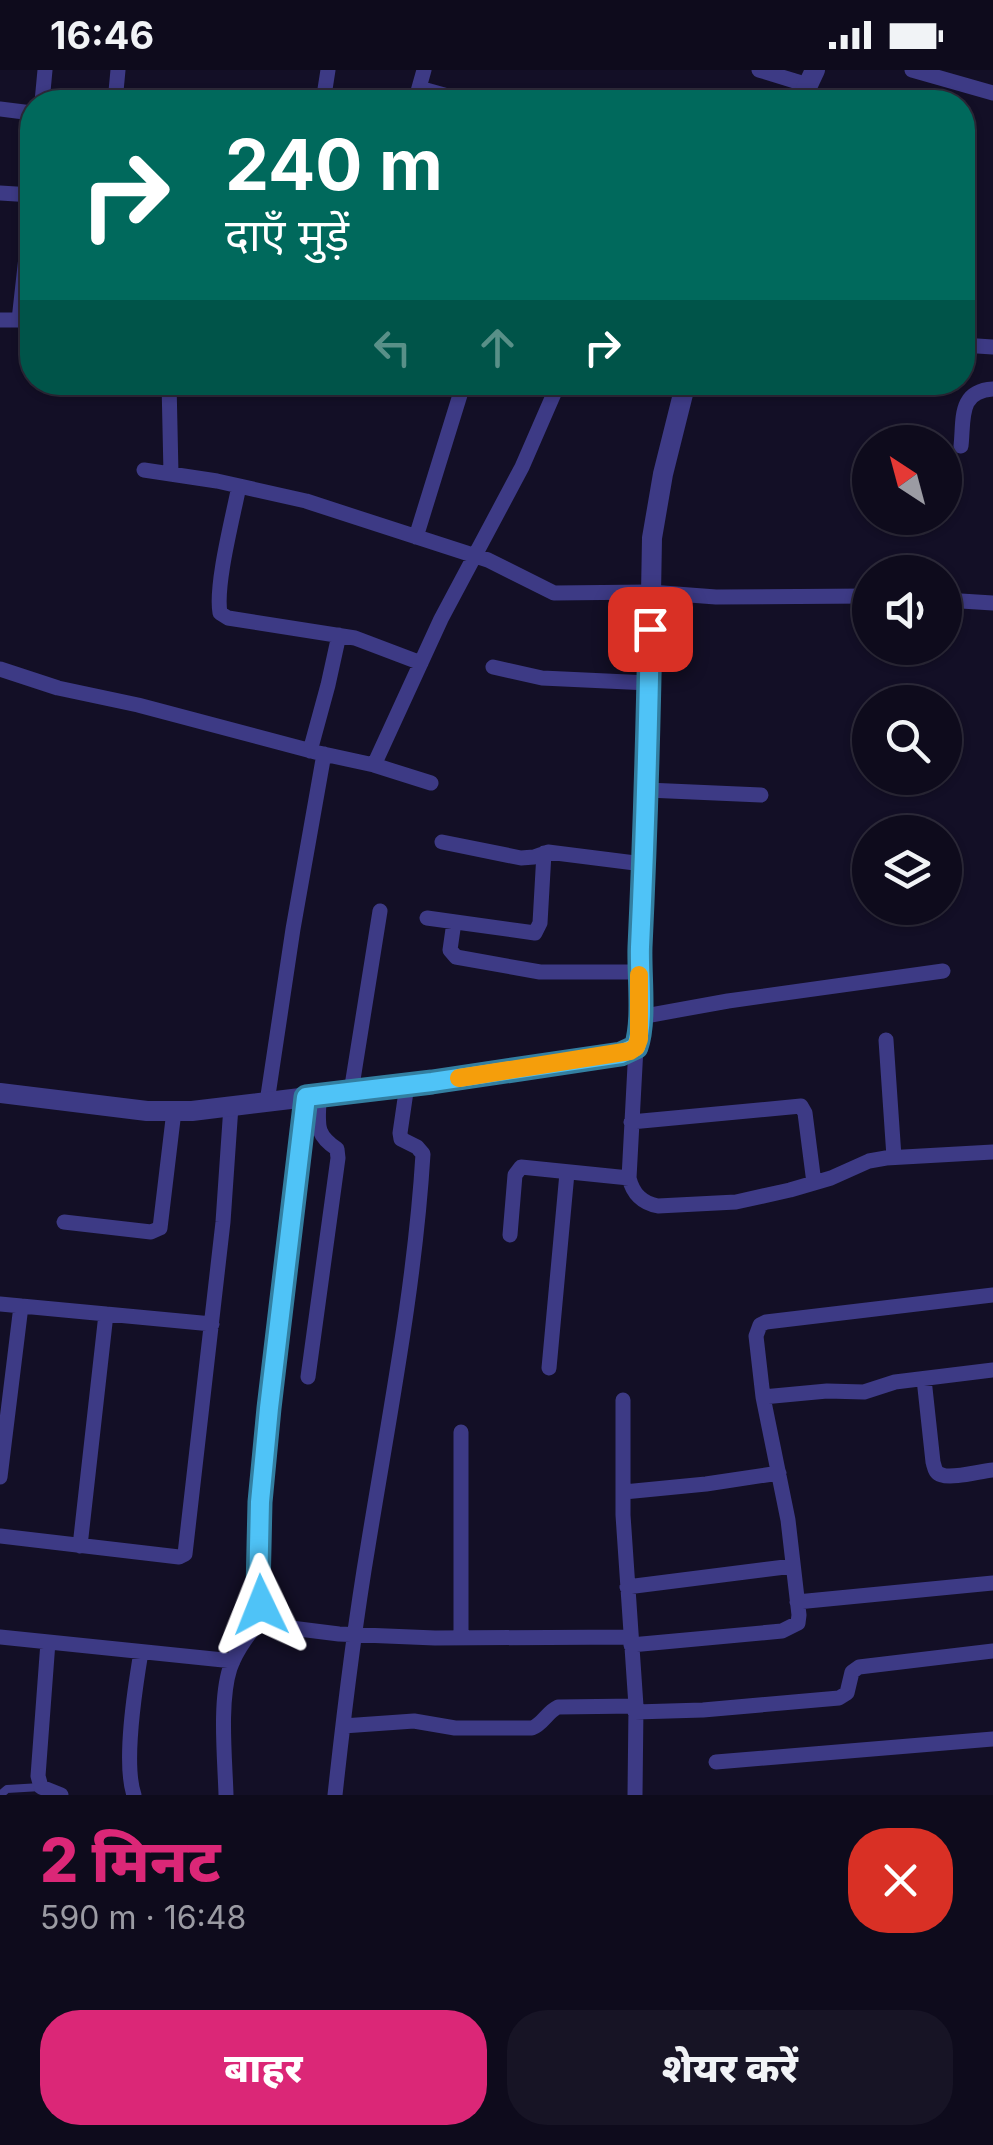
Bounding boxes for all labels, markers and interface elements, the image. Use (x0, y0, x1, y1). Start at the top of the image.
text: 16:46 (50, 12, 154, 58)
text: 240 m (225, 122, 443, 207)
icon: right (60, 130, 190, 260)
text: दाएँ मुड़ें (225, 207, 349, 262)
icon: left (365, 320, 420, 375)
icon: ahead (470, 320, 525, 375)
icon: right (575, 320, 630, 375)
north arrow (852, 425, 962, 535)
map controls (852, 425, 962, 925)
button: sound (852, 555, 962, 665)
pin (608, 587, 693, 672)
icon: arrive (623, 602, 678, 657)
button: search (852, 685, 962, 795)
button: layers (852, 815, 962, 925)
position arrow (209, 1553, 313, 1657)
text: 2 मिनट (40, 1824, 221, 1896)
button: close (848, 1828, 953, 1933)
text: 590 m · 16:48 (40, 1898, 246, 1937)
button: बाहर (40, 2010, 487, 2125)
button: शेयर करें (507, 2010, 953, 2125)

